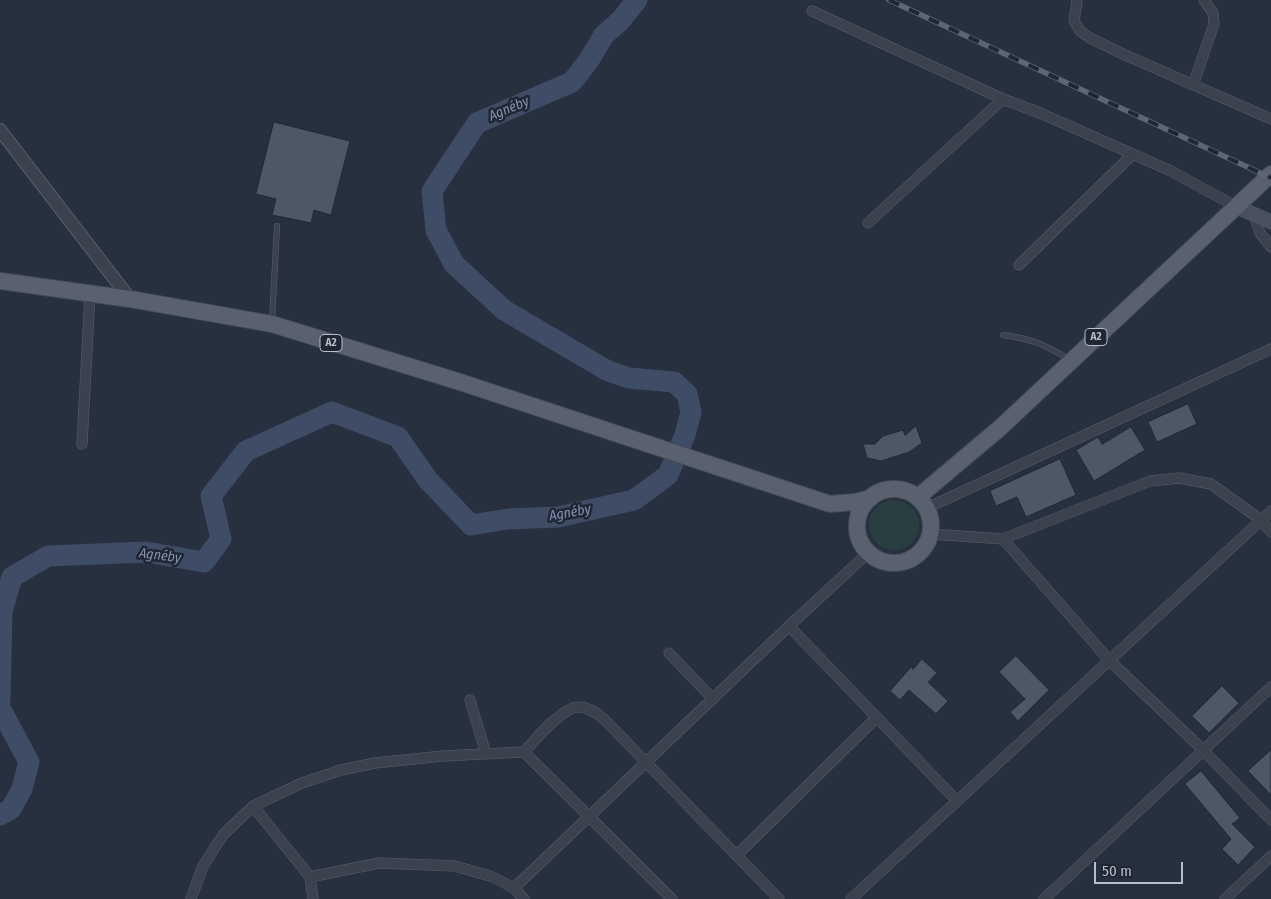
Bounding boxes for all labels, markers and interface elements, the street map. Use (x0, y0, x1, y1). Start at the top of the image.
water label: Agnéby (486, 93, 532, 125)
road number: A2 (1085, 328, 1107, 346)
road number: A2 (320, 334, 342, 352)
water label: Agnéby (548, 501, 592, 525)
water label: Agnéby (138, 545, 182, 567)
scale bar (1096, 852, 1185, 884)
text: 50 m (1102, 862, 1132, 880)

